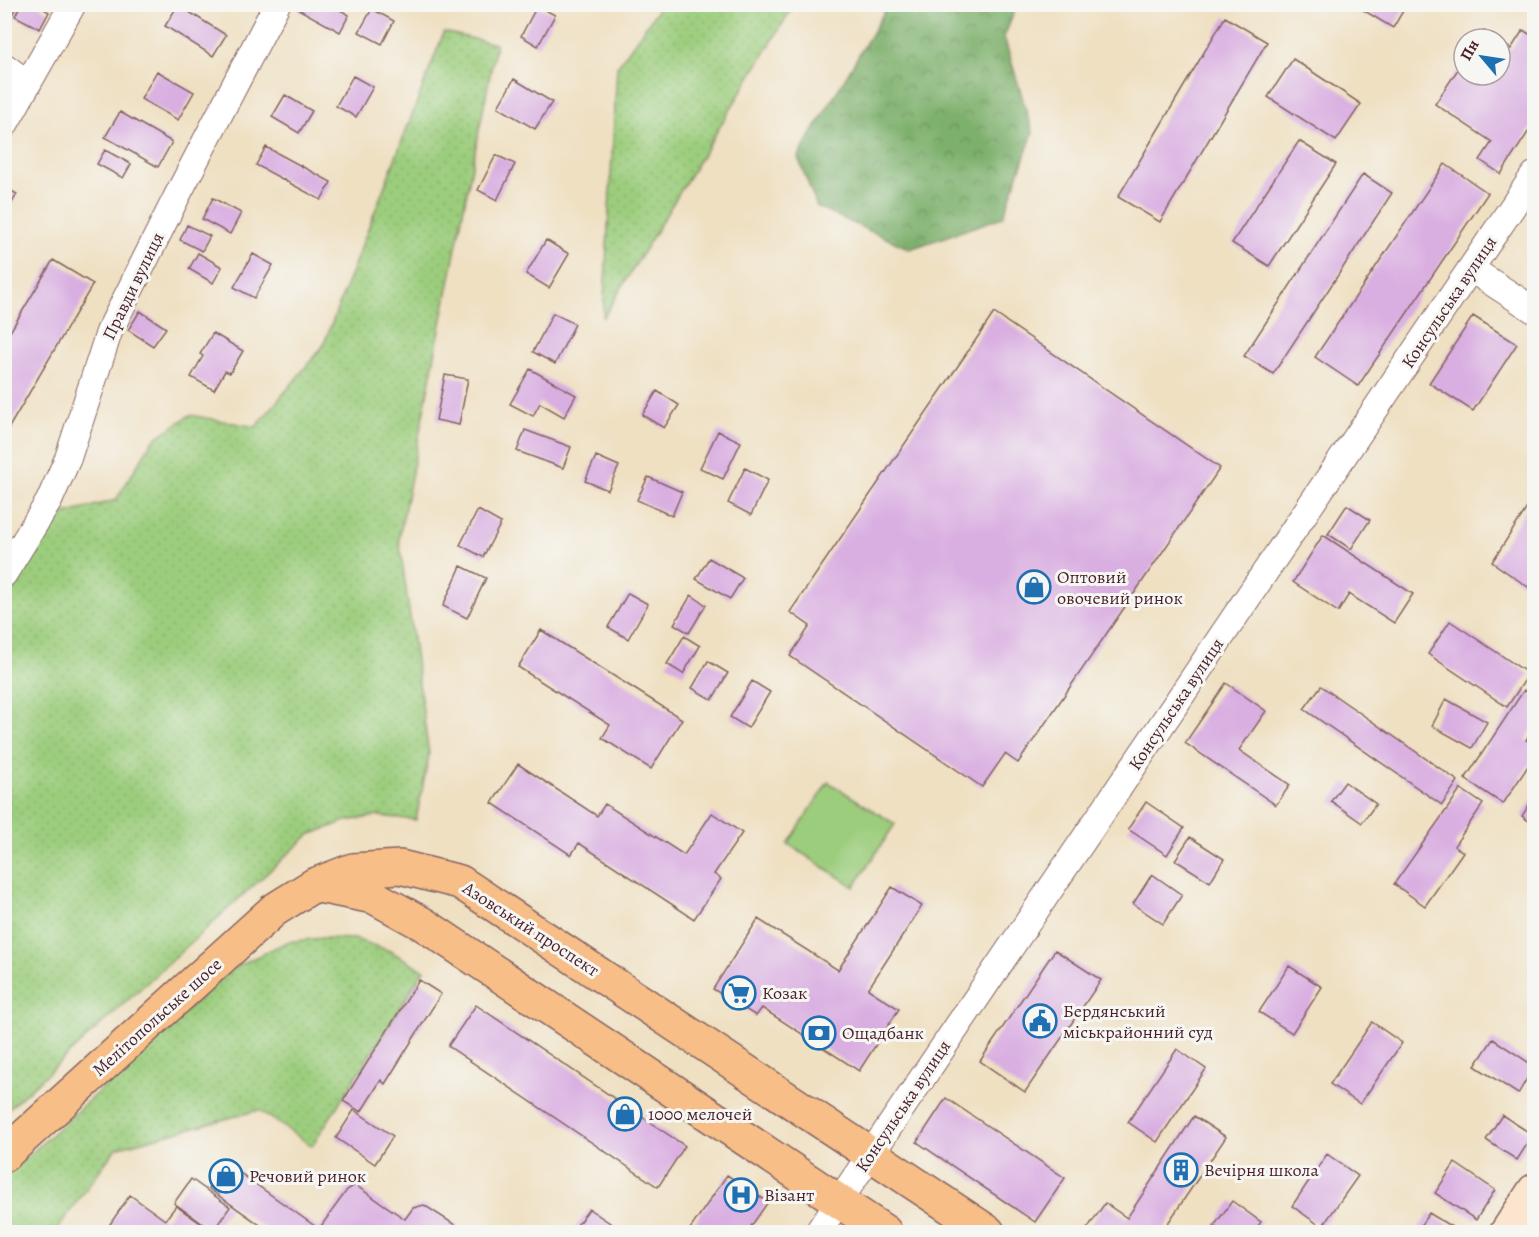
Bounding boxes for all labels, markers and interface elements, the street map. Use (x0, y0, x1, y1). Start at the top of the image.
north arrow (1452, 27, 1512, 87)
text: Пн (1455, 36, 1484, 65)
street label: Правди вулиця (97, 228, 169, 344)
street label: Консульська вулиця (1396, 231, 1502, 373)
place label: Оптовий овочевий ринок (1057, 565, 1183, 610)
shop icon: Оптовий овочевий ринок (1016, 569, 1052, 605)
street label: Консульська вулиця (1123, 633, 1229, 775)
street label: Азовський проспект (457, 875, 604, 982)
street label: Мелітопольське шосе (87, 952, 227, 1082)
supermarket icon: Козак (721, 975, 757, 1011)
place label: Козак (762, 981, 807, 1005)
place label: Бердянський міськрайонний суд (1063, 999, 1213, 1044)
public building icon: Бердянський міськрайонний суд (1022, 1003, 1058, 1039)
bank icon: Ощадбанк (801, 1015, 837, 1051)
place label: Ощадбанк (842, 1021, 924, 1045)
street label: Консульська вулиця (850, 1035, 956, 1177)
shop icon: 1000 мелочей (607, 1096, 643, 1132)
place label: 1000 мелочей (648, 1102, 752, 1126)
building icon: Вечірня школа (1163, 1152, 1199, 1188)
shop icon: Речовий ринок (208, 1158, 244, 1194)
place label: Вечірня школа (1204, 1158, 1319, 1182)
place label: Речовий ринок (249, 1164, 366, 1188)
hospital icon: Візант (723, 1177, 759, 1213)
place label: Візант (764, 1183, 814, 1207)

